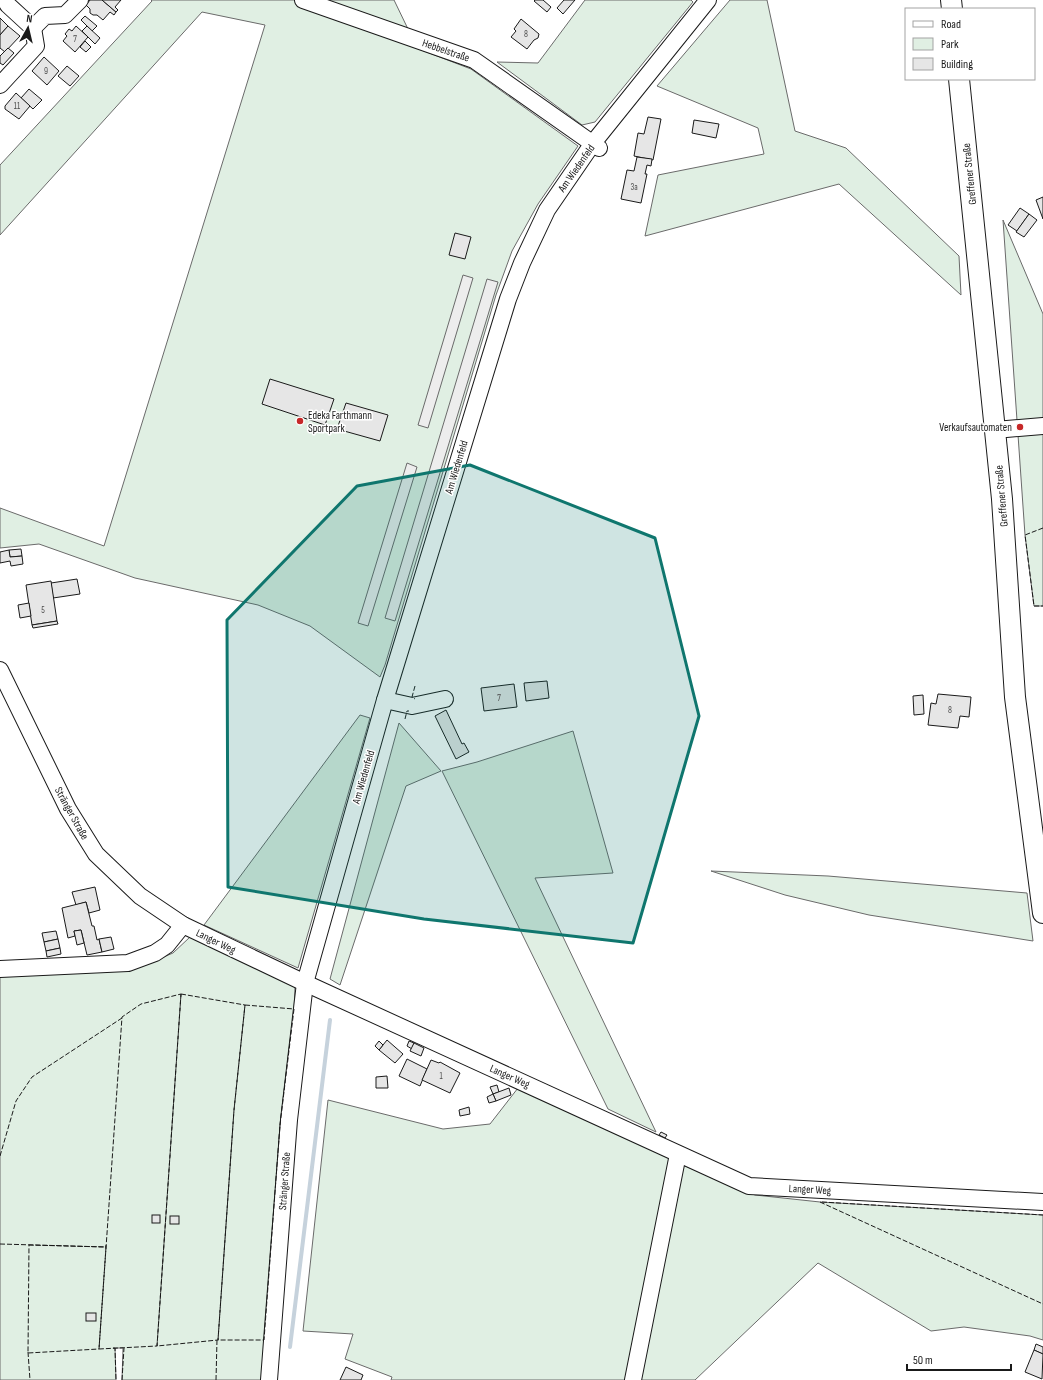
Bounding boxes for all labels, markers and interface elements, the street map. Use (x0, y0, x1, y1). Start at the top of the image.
north arrow (8, 8, 48, 48)
legend (905, 8, 1035, 80)
text: N (26, 12, 33, 25)
text: Road (941, 17, 961, 32)
house number: 8 (524, 29, 528, 40)
house number: 7 (73, 34, 77, 45)
street label: Hebbelstraße (420, 36, 471, 65)
text: Park (941, 37, 959, 52)
text: Building (941, 57, 973, 72)
house number: 9 (44, 66, 48, 77)
house number: 11 (14, 101, 21, 112)
street label: Am Wiedenfeld (555, 142, 598, 195)
street label: Greffener Straße (960, 143, 979, 205)
house number: 3a (630, 182, 638, 193)
place label: Edeka Farthmann Sportpark (308, 409, 372, 435)
marker: Edeka Farthmann Sportpark (295, 416, 305, 426)
place label: Verkaufsautomaten (939, 421, 1012, 434)
marker: Verkaufsautomaten (1015, 422, 1025, 432)
street label: Am Wiedenfeld (442, 439, 471, 496)
street label: Greffener Straße (992, 465, 1011, 527)
house number: 5 (41, 605, 45, 616)
house number: 7 (497, 693, 501, 704)
house number: 8 (948, 705, 952, 716)
street label: Am Wiedenfeld (349, 748, 377, 806)
street label: Stränger Straße (52, 785, 91, 842)
street label: Langer Weg (194, 926, 238, 957)
street label: Langer Weg (488, 1062, 532, 1091)
house number: 1 (439, 1071, 443, 1082)
street label: Stränger Straße (276, 1152, 293, 1210)
street label: Langer Weg (788, 1182, 832, 1197)
scale bar (907, 1346, 1011, 1372)
text: 50 m (913, 1353, 933, 1368)

